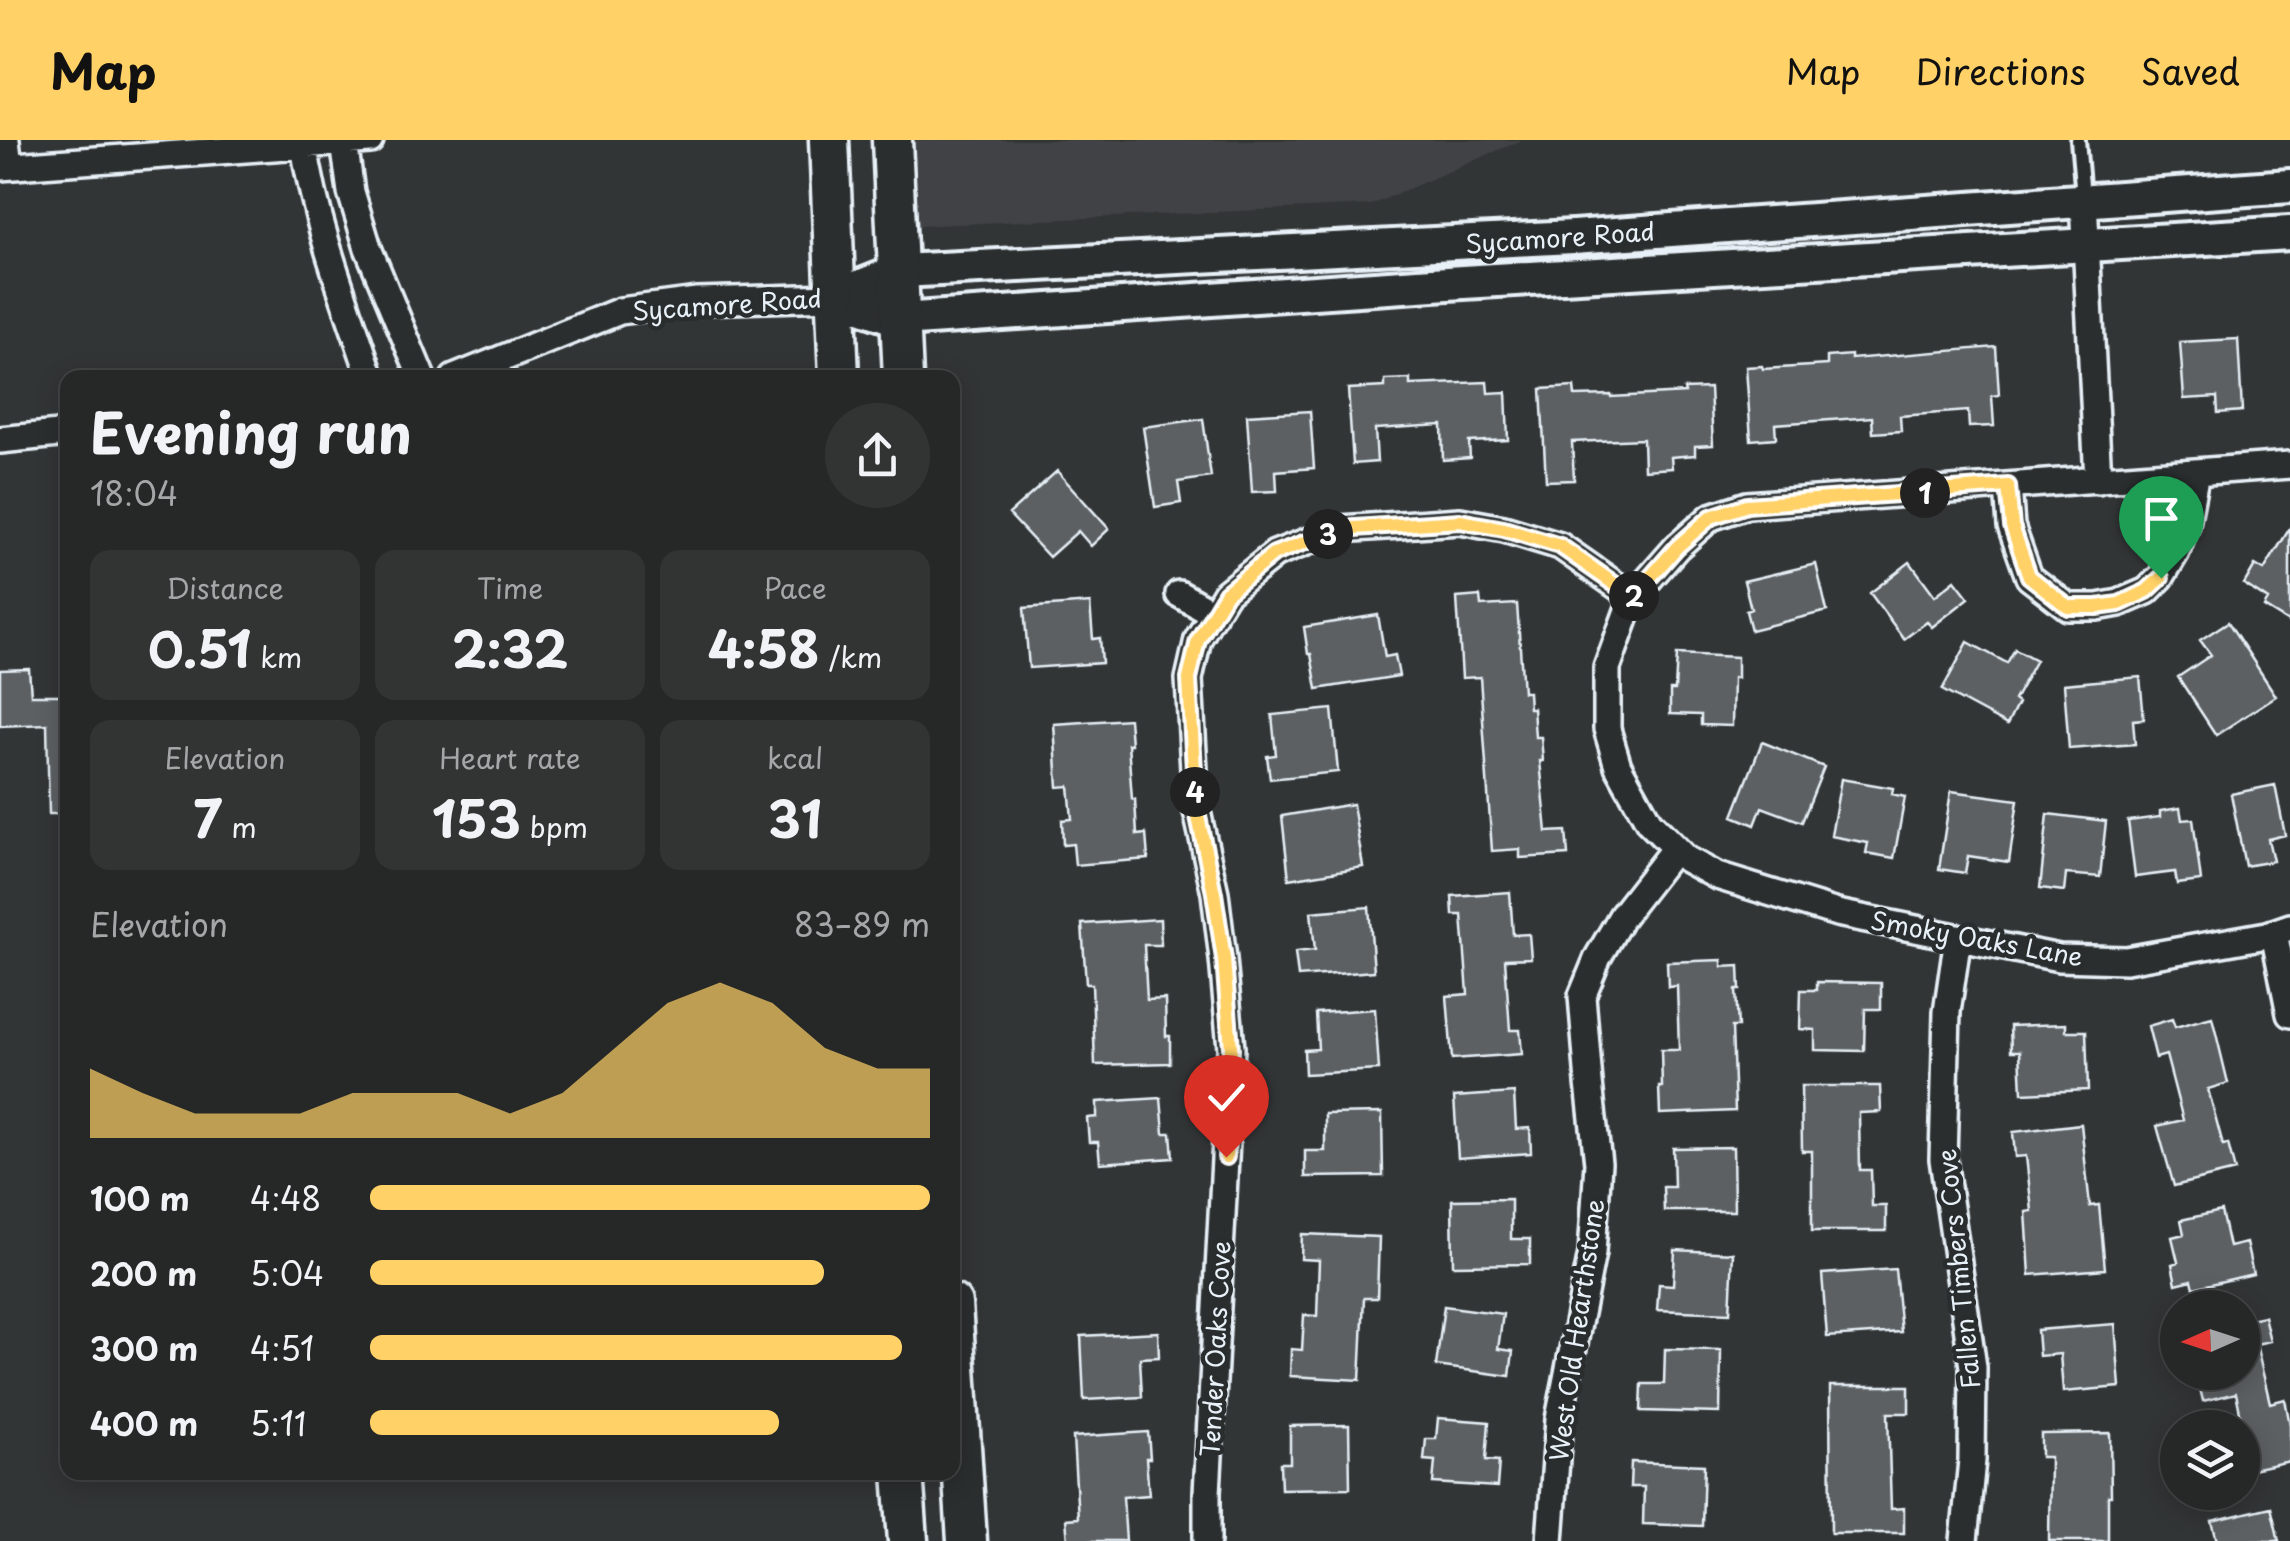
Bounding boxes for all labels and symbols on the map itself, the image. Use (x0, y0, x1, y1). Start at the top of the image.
street label: Sycamore Road (1464, 211, 1656, 263)
street label: Sycamore Road (631, 278, 823, 330)
pin: 1 (1900, 468, 1950, 518)
pin (2119, 476, 2204, 579)
pin: 3 (1303, 509, 1353, 559)
pin: 2 (1609, 571, 1659, 621)
pin: 4 (1170, 767, 1220, 817)
street label: Smoky Oaks Lane (1868, 901, 2086, 975)
pin (1184, 1055, 1269, 1158)
street label: Fallen Timbers Cove (1927, 1147, 1989, 1391)
street label: West Old Hearthstone (1539, 1196, 1613, 1464)
street label: Tender Oaks Cove (1190, 1240, 1240, 1458)
north arrow (2160, 1290, 2260, 1390)

